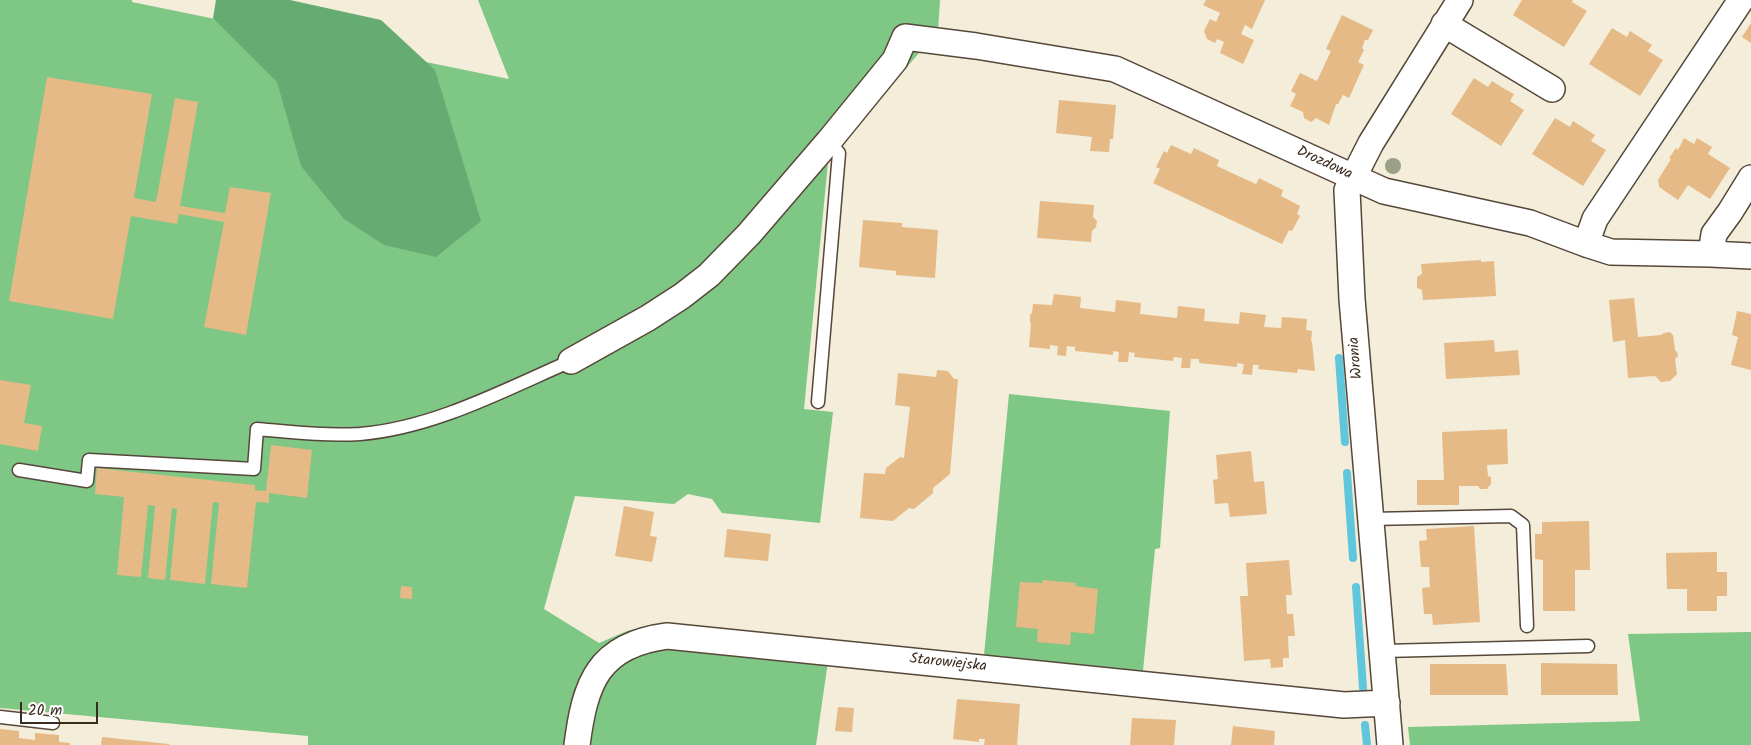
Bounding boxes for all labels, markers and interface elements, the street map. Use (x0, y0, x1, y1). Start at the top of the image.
street label: Drozdowa (1293, 143, 1355, 185)
street label: Wronia (1346, 336, 1368, 380)
street label: Starowiejska (909, 651, 987, 677)
scale bar (22, 692, 100, 724)
text: 20 m (28, 699, 62, 723)

